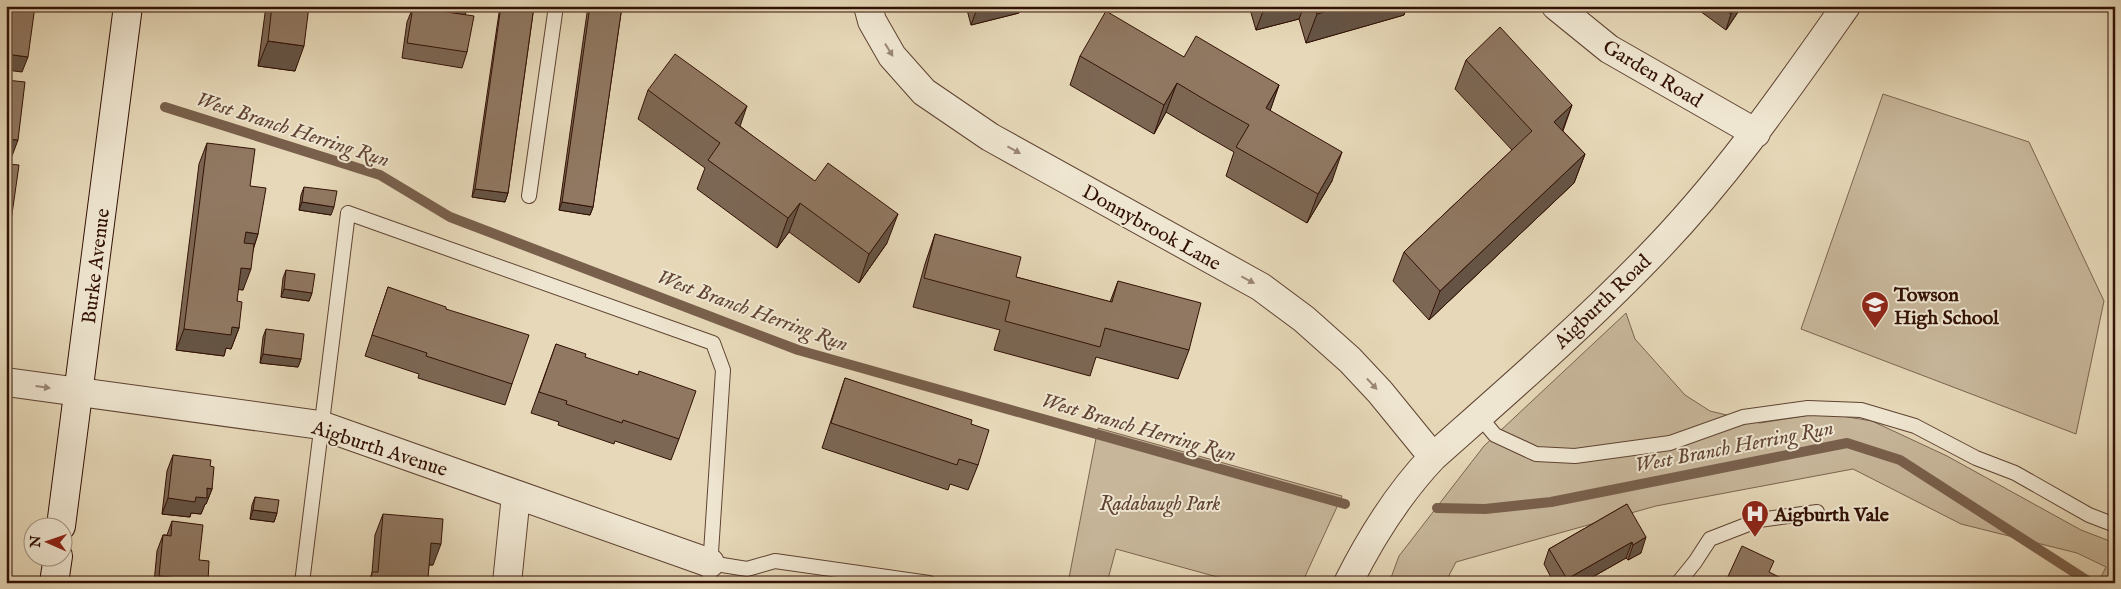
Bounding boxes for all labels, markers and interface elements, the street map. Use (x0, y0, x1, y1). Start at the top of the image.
street label: Garden Road (1598, 35, 1707, 114)
one-way arrow (884, 43, 894, 56)
water label: West Branch Herring Run (192, 86, 393, 174)
one-way arrow (1008, 146, 1021, 155)
street label: Donnybrook Lane (1077, 180, 1225, 277)
street label: Burke Avenue (77, 207, 116, 325)
street label: Aigburth Road (1549, 249, 1657, 355)
water label: West Branch Herring Run (653, 264, 852, 359)
one-way arrow (1241, 276, 1256, 284)
place label: Towson High School (1893, 283, 1999, 331)
school or university icon: Towson High School (1860, 290, 1890, 329)
one-way arrow (1366, 378, 1378, 390)
one-way arrow (35, 383, 51, 391)
water label: West Branch Herring Run (1038, 388, 1239, 469)
street label: Aigburth Avenue (308, 415, 450, 483)
water label: West Branch Herring Run (1633, 415, 1836, 480)
park label: Radabaugh Park (1100, 492, 1220, 518)
hospital icon: Aigburth Vale (1740, 499, 1770, 538)
place label: Aigburth Vale (1773, 503, 1890, 528)
north arrow (22, 516, 72, 566)
text: N (27, 535, 45, 549)

